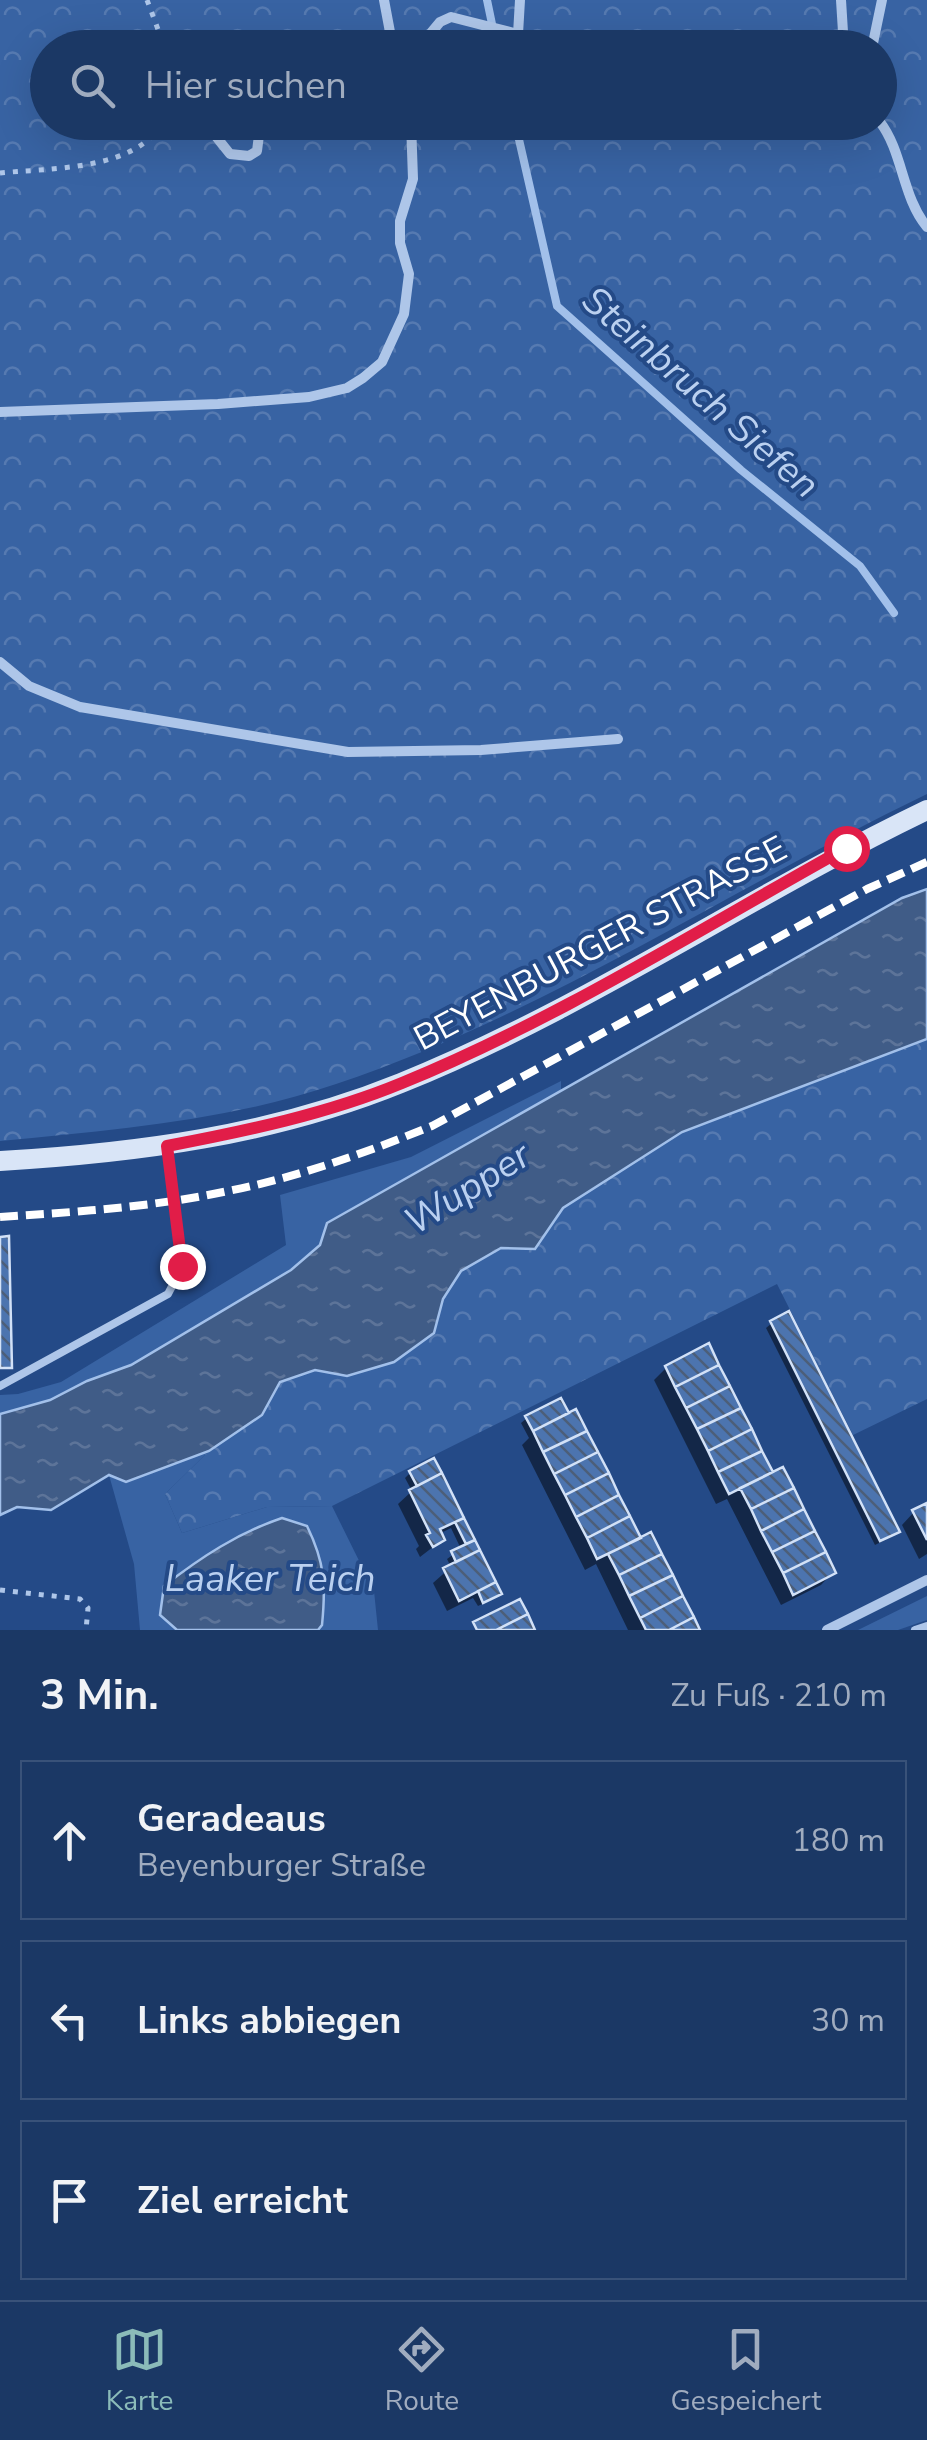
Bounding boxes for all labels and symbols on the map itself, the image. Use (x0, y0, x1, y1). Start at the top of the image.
water label: Steinbruch Siefen (571, 275, 830, 510)
street label: BEYENBURGER STRASSE (406, 825, 795, 1062)
route start (824, 826, 870, 872)
water label: Wupper (395, 1129, 541, 1247)
route end (160, 1244, 206, 1290)
water label: Laaker Teich (164, 1553, 376, 1604)

